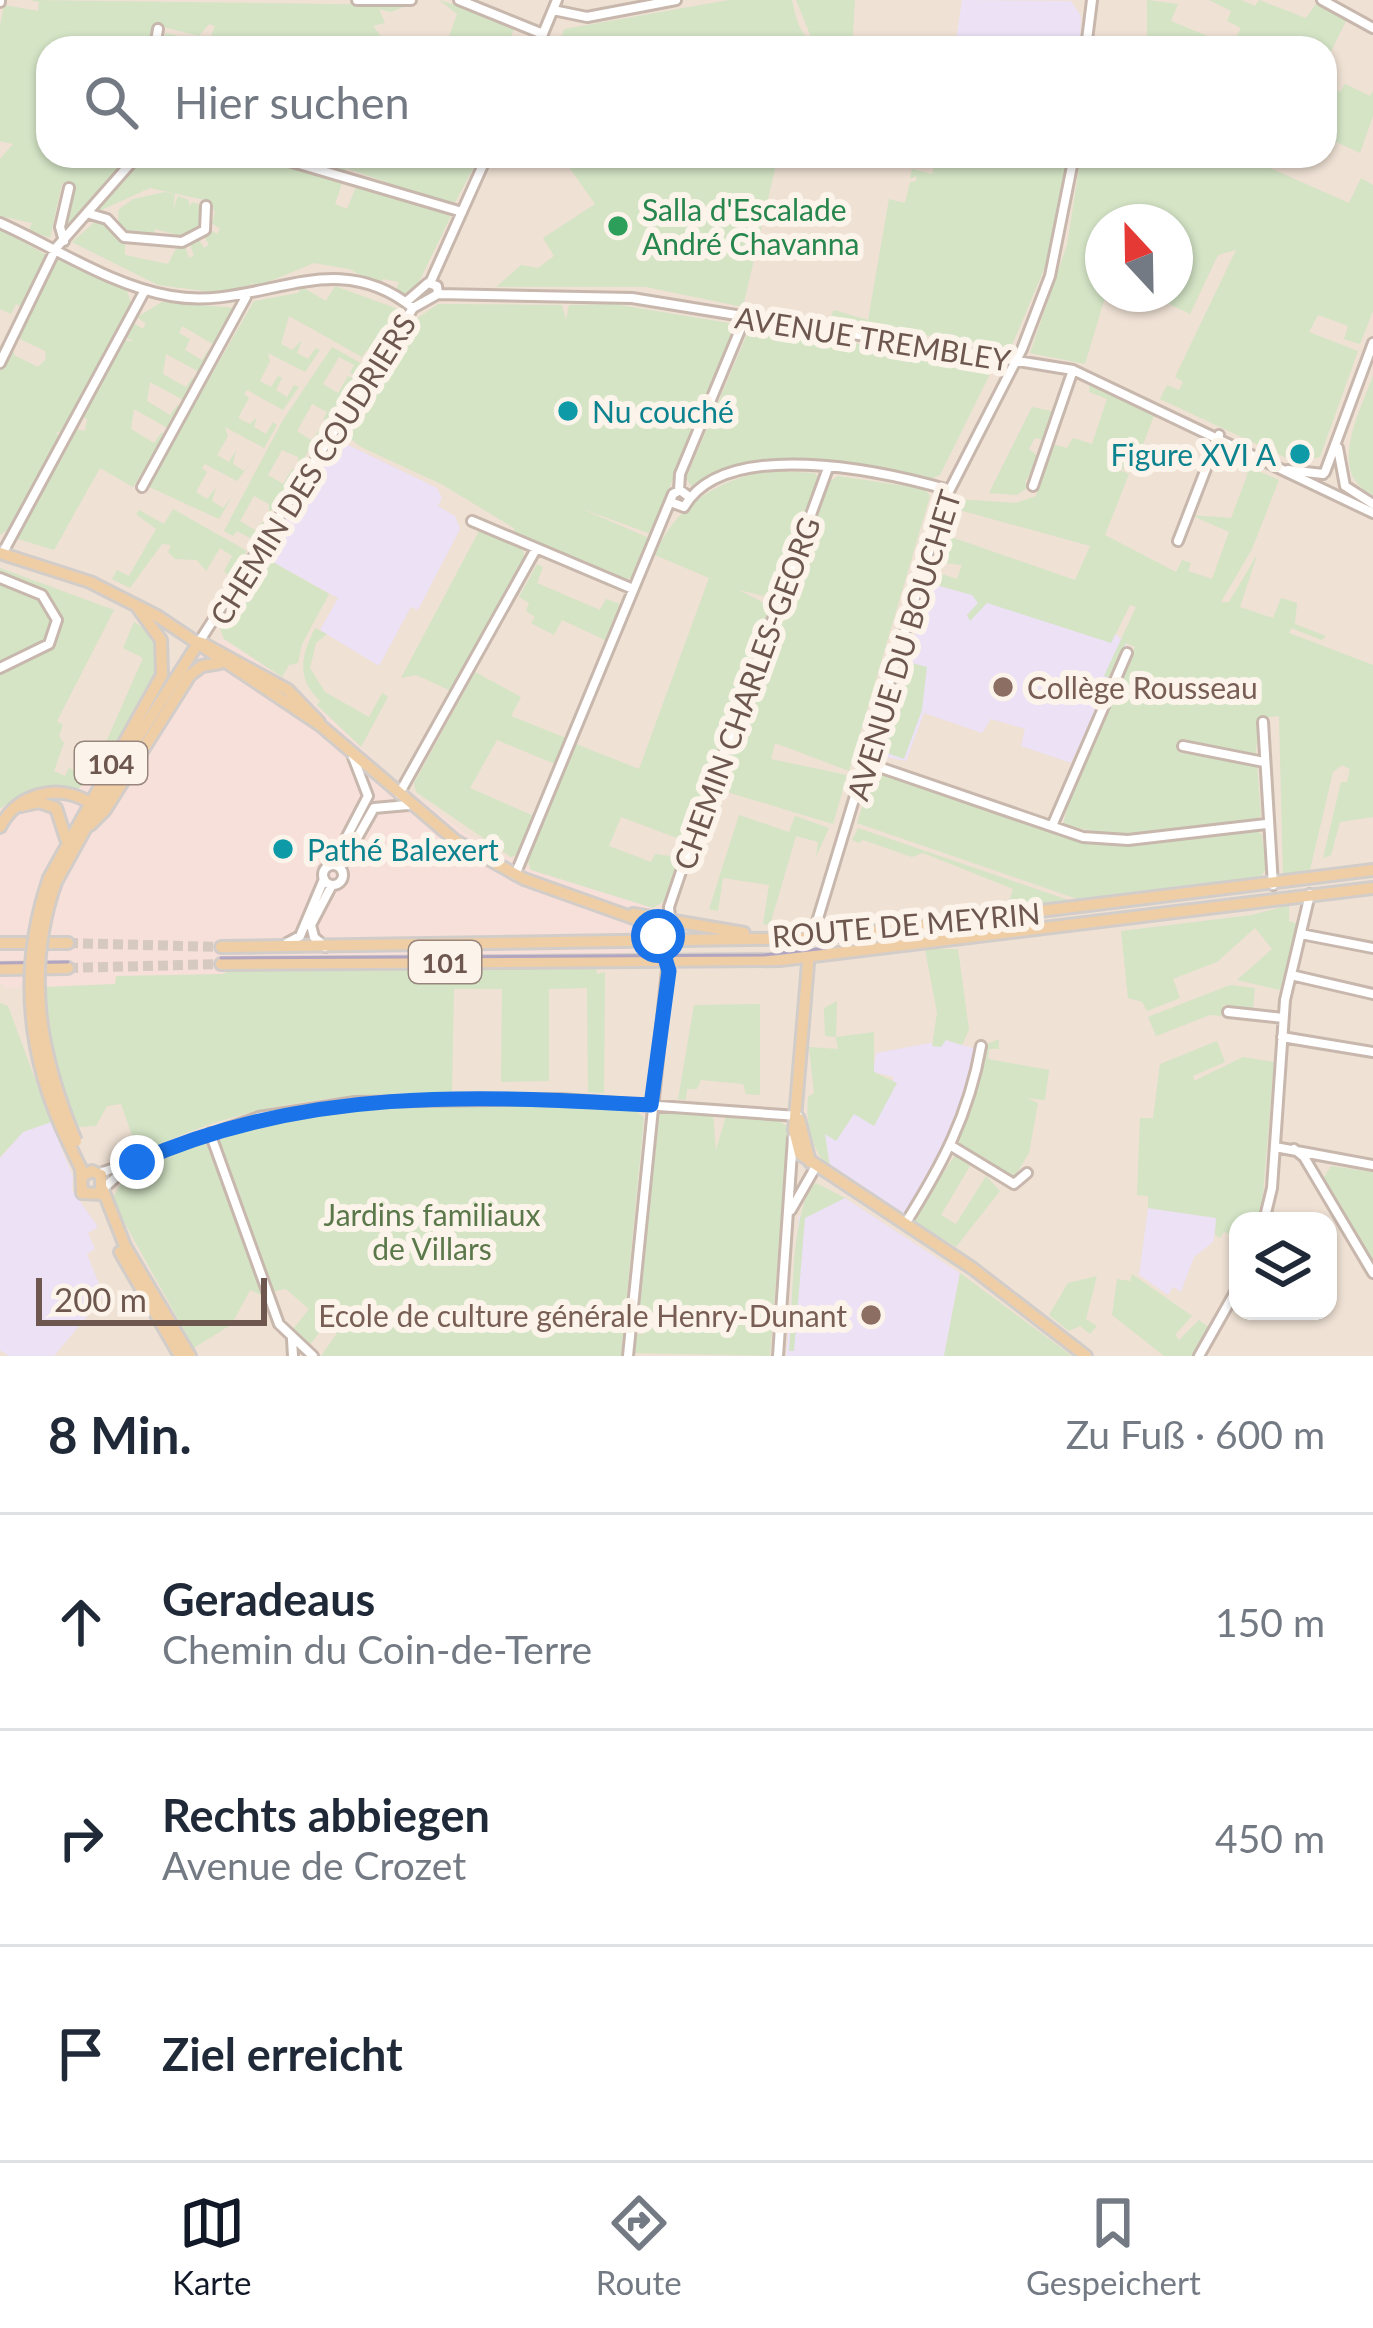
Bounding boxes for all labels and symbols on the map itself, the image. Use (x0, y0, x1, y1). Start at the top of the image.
place label: Salla d'Escalade André Chavanna (642, 191, 859, 261)
north arrow (1085, 204, 1193, 312)
marker: Salla d'Escalade André Chavanna (605, 213, 631, 239)
street label: AVENUE TREMBLEY (733, 298, 1013, 378)
street label: CHEMIN DES COUDRIERS (202, 307, 422, 631)
place label: Nu couché (592, 393, 734, 429)
marker: Nu couché (555, 398, 581, 424)
place label: Figure XVI A (1111, 436, 1277, 472)
marker: Figure XVI A (1287, 441, 1313, 467)
street label: AVENUE DU BOUCHET (839, 485, 967, 804)
street label: CHEMIN CHARLES-GEORG (665, 512, 827, 874)
place label: Collège Rousseau (1027, 669, 1258, 705)
marker: Collège Rousseau (990, 674, 1016, 700)
road number: 104 (75, 742, 147, 784)
place label: Pathé Balexert (307, 831, 499, 867)
marker: Pathé Balexert (270, 836, 296, 862)
street label: ROUTE DE MEYRIN (770, 894, 1042, 954)
route start (631, 909, 685, 963)
road number: 101 (409, 941, 481, 983)
route end (110, 1135, 164, 1189)
park label: Jardins familiaux de Villars (324, 1196, 540, 1266)
scale bar (36, 1272, 267, 1325)
place label: Ecole de culture générale Henry-Dunant (318, 1297, 847, 1333)
marker: Ecole de culture générale Henry-Dunant (858, 1302, 884, 1328)

